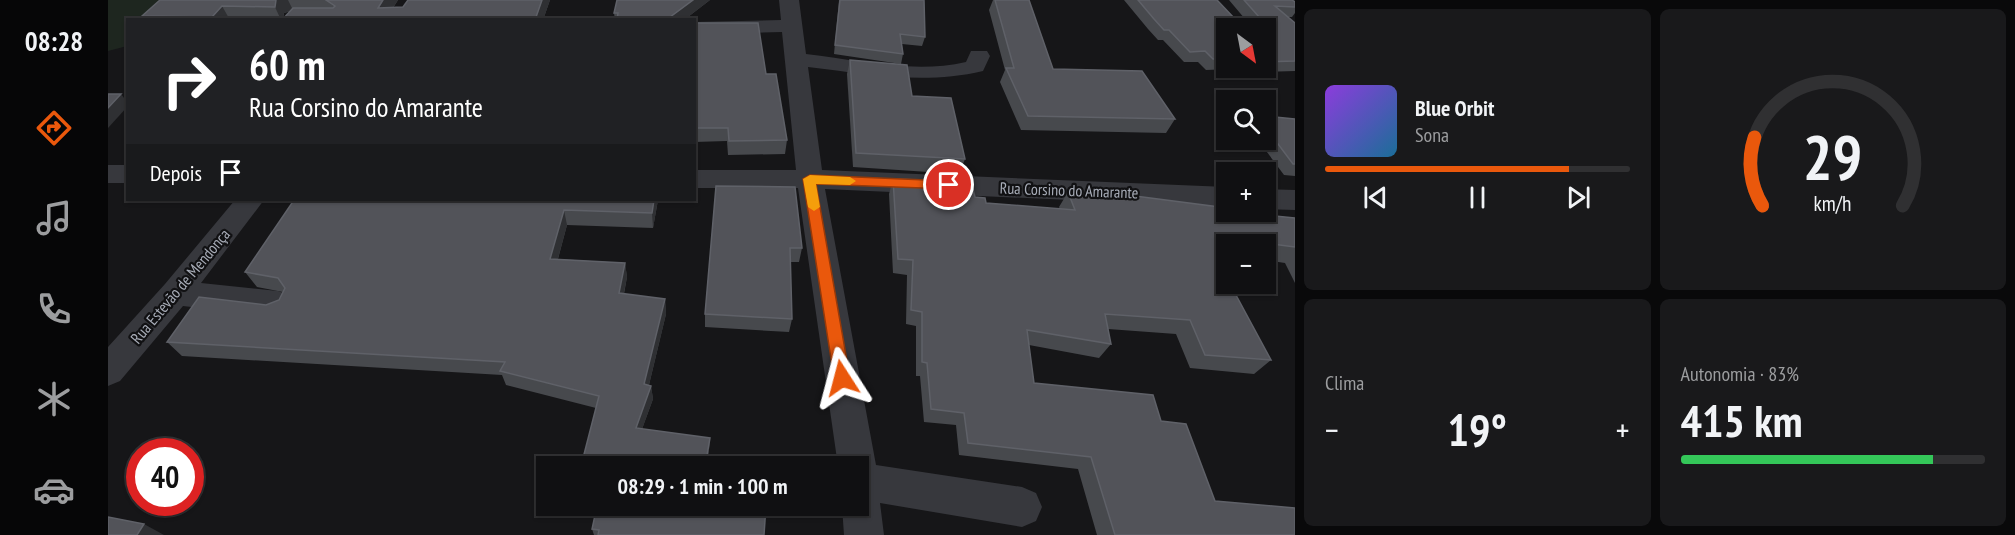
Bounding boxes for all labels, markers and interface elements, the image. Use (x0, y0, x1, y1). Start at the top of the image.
north arrow (1216, 18, 1276, 78)
map controls (1216, 18, 1276, 294)
text: 08:28 (25, 24, 83, 58)
text: 60 m (249, 37, 326, 92)
icon: right (150, 42, 228, 120)
text: Rua Corsino do Amarante (249, 90, 483, 124)
button: search (1216, 90, 1276, 150)
text: Blue Orbit (1415, 94, 1494, 122)
icon: directions (33, 107, 75, 149)
text: 29 (1803, 117, 1863, 198)
text: Sona (1415, 122, 1449, 148)
icon: arrive (214, 156, 247, 189)
text: Depois (150, 159, 202, 187)
pin (923, 159, 974, 210)
button: + (1216, 162, 1276, 222)
icon: arrive (932, 168, 965, 201)
street label: Rua Corsino do Amarante (999, 178, 1139, 202)
icon: previous (1359, 181, 1392, 214)
icon: pause (1461, 181, 1494, 214)
icon: next (1562, 181, 1595, 214)
text: km/h (1814, 190, 1852, 218)
icon: music (33, 197, 75, 239)
street label: Rua Estevão de Mendonça (126, 224, 234, 348)
button: − (1216, 234, 1276, 294)
icon: phone (33, 288, 75, 330)
position arrow (810, 346, 874, 410)
text: Autonomia · 83% (1681, 361, 1799, 387)
text: Clima (1325, 370, 1364, 396)
icon: climate (33, 378, 75, 420)
text: 415 km (1681, 391, 1803, 449)
text: 19° (1448, 400, 1507, 458)
text: − (1325, 408, 1339, 451)
text: + (1616, 408, 1630, 451)
speed limit sign: 40 (126, 438, 204, 516)
icon: car (33, 469, 75, 511)
text: 08:29 · 1 min · 100 m (617, 472, 788, 500)

